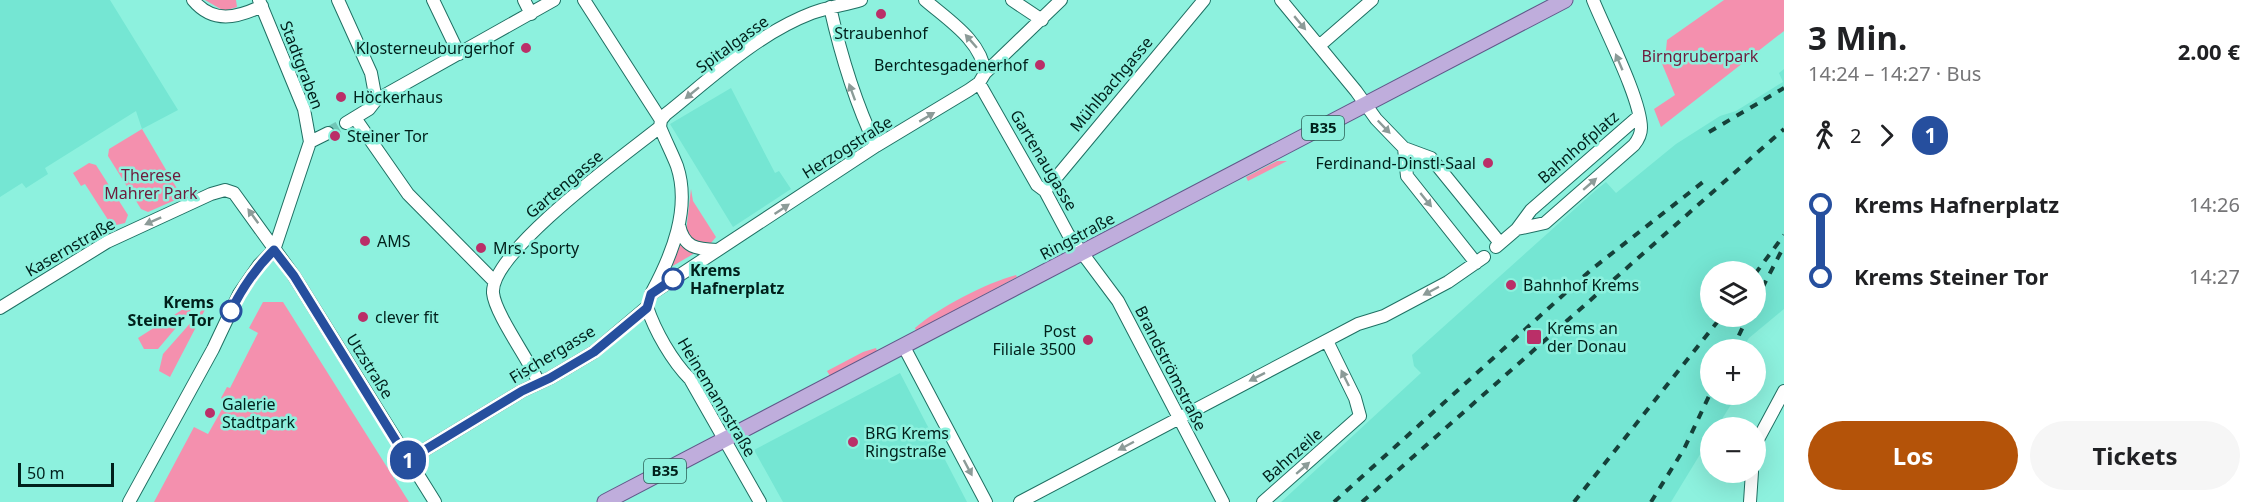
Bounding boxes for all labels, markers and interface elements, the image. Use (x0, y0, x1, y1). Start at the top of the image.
marker: Straubenhof (874, 7, 888, 21)
street label: Spitalgasse (691, 10, 773, 78)
one-way arrow (1293, 15, 1306, 30)
text: 3 Min. (1808, 15, 1907, 60)
street label: Stadtgraben (275, 18, 329, 112)
place label: Straubenhof (834, 22, 929, 44)
street label: Mühlbachgasse (1065, 32, 1157, 136)
one-way arrow (964, 34, 978, 49)
text: 2.00 € (2178, 36, 2240, 66)
place label: Klosterneuburgerhof (356, 37, 515, 59)
marker: Klosterneuburgerhof (519, 41, 533, 55)
park label: Birngruberpark (1642, 45, 1759, 67)
one-way arrow (1614, 52, 1624, 70)
place label: Berchtesgadenerhof (874, 54, 1029, 76)
marker: Berchtesgadenerhof (1033, 58, 1047, 72)
text: 14:24 – 14:27 · Bus (1808, 60, 1981, 87)
one-way arrow (847, 83, 857, 101)
place label: Höckerhaus (353, 86, 443, 108)
one-way arrow (685, 86, 700, 99)
marker: Höckerhaus (334, 90, 348, 104)
street label: Gartenaugasse (1005, 105, 1083, 215)
street label: Bahnhofplatz (1533, 106, 1623, 188)
street label: Herzogstraße (798, 111, 896, 183)
one-way arrow (919, 111, 935, 122)
road number: B35 (1302, 116, 1344, 140)
icon: walk (1808, 119, 1841, 152)
icon: forward (1870, 119, 1903, 152)
one-way arrow (1377, 120, 1391, 134)
text: 1 (1924, 121, 1936, 149)
text: 2 (1850, 122, 1861, 149)
place label: Steiner Tor (347, 125, 429, 147)
marker: Steiner Tor (328, 129, 342, 143)
street label: Gartengasse (521, 145, 607, 223)
place label: Ferdinand-Dinstl-Saal (1315, 152, 1476, 174)
marker: Ferdinand-Dinstl-Saal (1481, 156, 1495, 170)
park label: Therese Mahrer Park (104, 164, 198, 204)
one-way arrow (1582, 178, 1597, 191)
text: Krems Hafnerplatz (1854, 189, 2059, 219)
text: 14:26 (2189, 191, 2240, 218)
one-way arrow (1419, 192, 1431, 207)
one-way arrow (774, 204, 790, 215)
street label: Ringstraße (1036, 207, 1118, 265)
one-way arrow (247, 209, 259, 225)
street label: Kasernstraße (21, 213, 119, 281)
one-way arrow (144, 217, 161, 226)
place label: AMS (377, 230, 411, 252)
marker: AMS (358, 234, 372, 248)
place label: Mrs. Sporty (493, 237, 580, 259)
marker: Mrs. Sporty (474, 241, 488, 255)
place label: Krems Hafnerplatz (690, 259, 785, 299)
map controls (1700, 261, 1766, 483)
button: layers (1700, 261, 1766, 327)
text: Krems Steiner Tor (1854, 261, 2048, 291)
text: 14:27 (2189, 263, 2240, 290)
marker: Krems Hafnerplatz (662, 268, 684, 290)
place label: Bahnhof Krems (1523, 274, 1639, 296)
marker: Bahnhof Krems (1504, 278, 1518, 292)
one-way arrow (1422, 286, 1439, 296)
place label: Krems Steiner Tor (127, 291, 214, 331)
marker: Krems Steiner Tor (220, 300, 242, 322)
street label: Brandströmstraße (1130, 302, 1212, 434)
place label: clever fit (375, 306, 439, 328)
marker: clever fit (356, 310, 370, 324)
place label: Krems an der Donau (1547, 317, 1627, 357)
street label: Fischergasse (505, 320, 599, 388)
place label: Post Filiale 3500 (992, 320, 1076, 360)
marker: Krems an der Donau (1525, 328, 1543, 346)
street label: Utzstraße (341, 329, 399, 403)
street label: Heinemannstraße (673, 333, 761, 461)
marker: Post Filiale 3500 (1081, 333, 1095, 347)
button: + (1700, 339, 1766, 405)
one-way arrow (1340, 369, 1350, 387)
one-way arrow (1248, 372, 1266, 382)
place label: Galerie Stadtpark (222, 393, 296, 433)
marker: Galerie Stadtpark (203, 406, 217, 420)
button: − (1700, 417, 1766, 483)
button: Los (1808, 421, 2018, 490)
button: Tickets (2030, 421, 2240, 490)
place label: BRG Krems Ringstraße (865, 422, 949, 462)
street label: Bahnzeile (1257, 423, 1327, 487)
marker: BRG Krems Ringstraße (846, 435, 860, 449)
line badge: 1 (388, 440, 428, 480)
one-way arrow (1118, 441, 1135, 450)
text: 1 (402, 446, 414, 474)
road number: B35 (644, 459, 686, 483)
scale bar (18, 460, 114, 488)
one-way arrow (963, 460, 973, 477)
one-way arrow (1295, 461, 1311, 474)
text: 50 m (27, 462, 64, 484)

